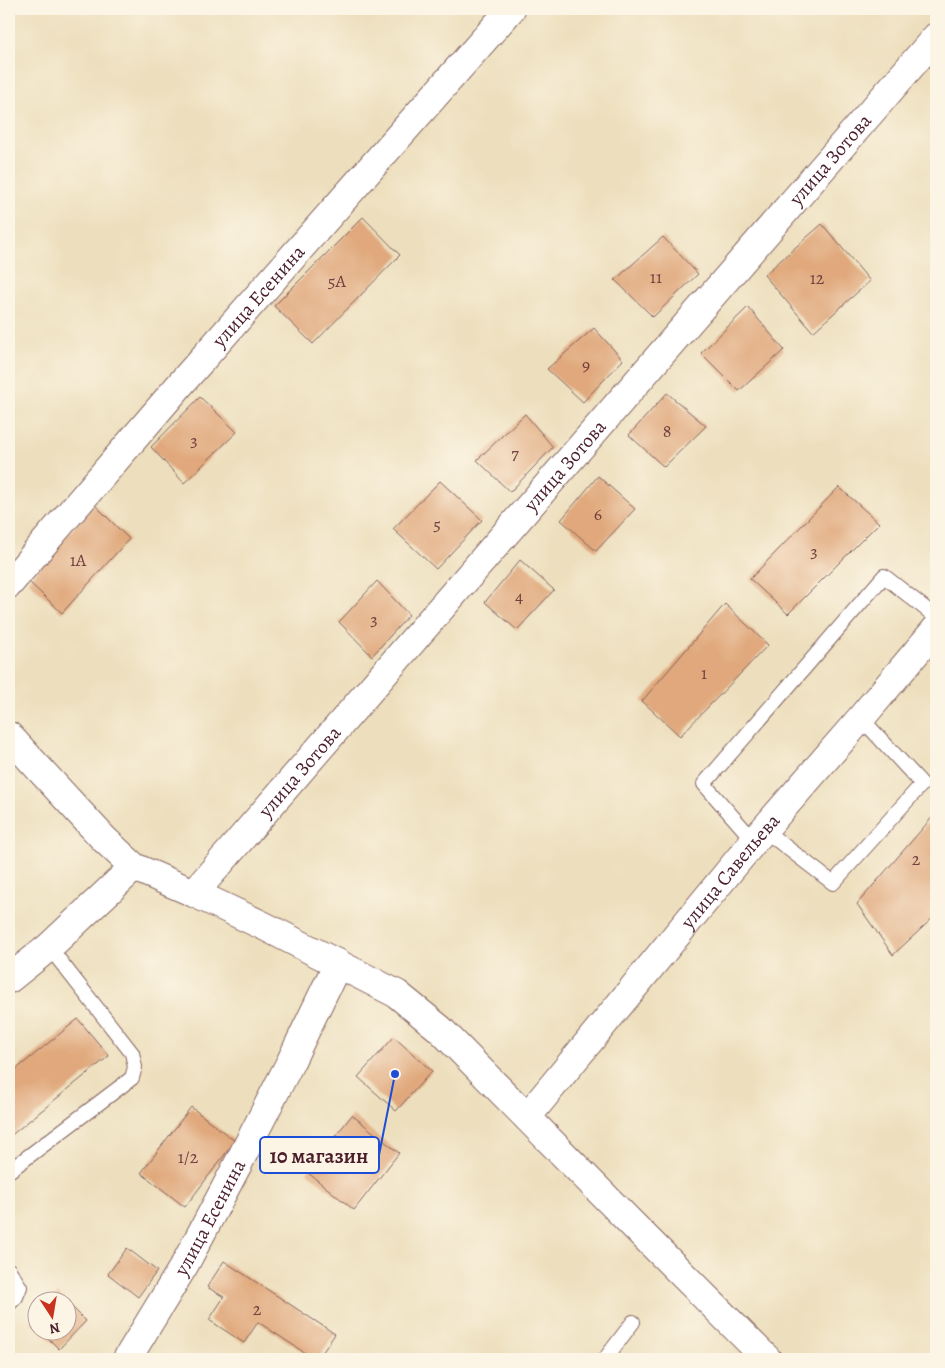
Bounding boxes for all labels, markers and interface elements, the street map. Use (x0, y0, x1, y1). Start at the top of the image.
street label: улица Зотова (782, 107, 878, 212)
street label: улица Есенина (205, 238, 311, 354)
house number: 11 (650, 265, 662, 289)
house number: 12 (810, 266, 825, 290)
house number: 5А (328, 269, 347, 293)
house number: 9 (582, 353, 590, 377)
street label: улица Зотова (517, 413, 613, 518)
house number: 8 (663, 419, 671, 443)
house number: 3 (190, 428, 198, 452)
house number: 7 (511, 441, 519, 465)
house number: 6 (594, 502, 602, 526)
house number: 5 (433, 512, 441, 536)
house number: 3 (810, 539, 818, 563)
house number: 1А (70, 548, 87, 572)
house number: 4 (515, 584, 523, 608)
house number: 3 (370, 607, 378, 631)
house number: 1 (701, 661, 707, 685)
street label: улица Зотова (251, 719, 347, 824)
street label: улица Савельева (673, 807, 786, 935)
house number: 2 (912, 847, 921, 871)
callout: 10 магазин (260, 1137, 379, 1173)
text: 10 магазин (270, 1142, 368, 1170)
house number: 1/2 (178, 1145, 199, 1169)
street label: улица Есенина (167, 1154, 252, 1282)
north arrow (28, 1290, 78, 1340)
house number: 2 (253, 1297, 262, 1321)
text: N (48, 1318, 62, 1339)

